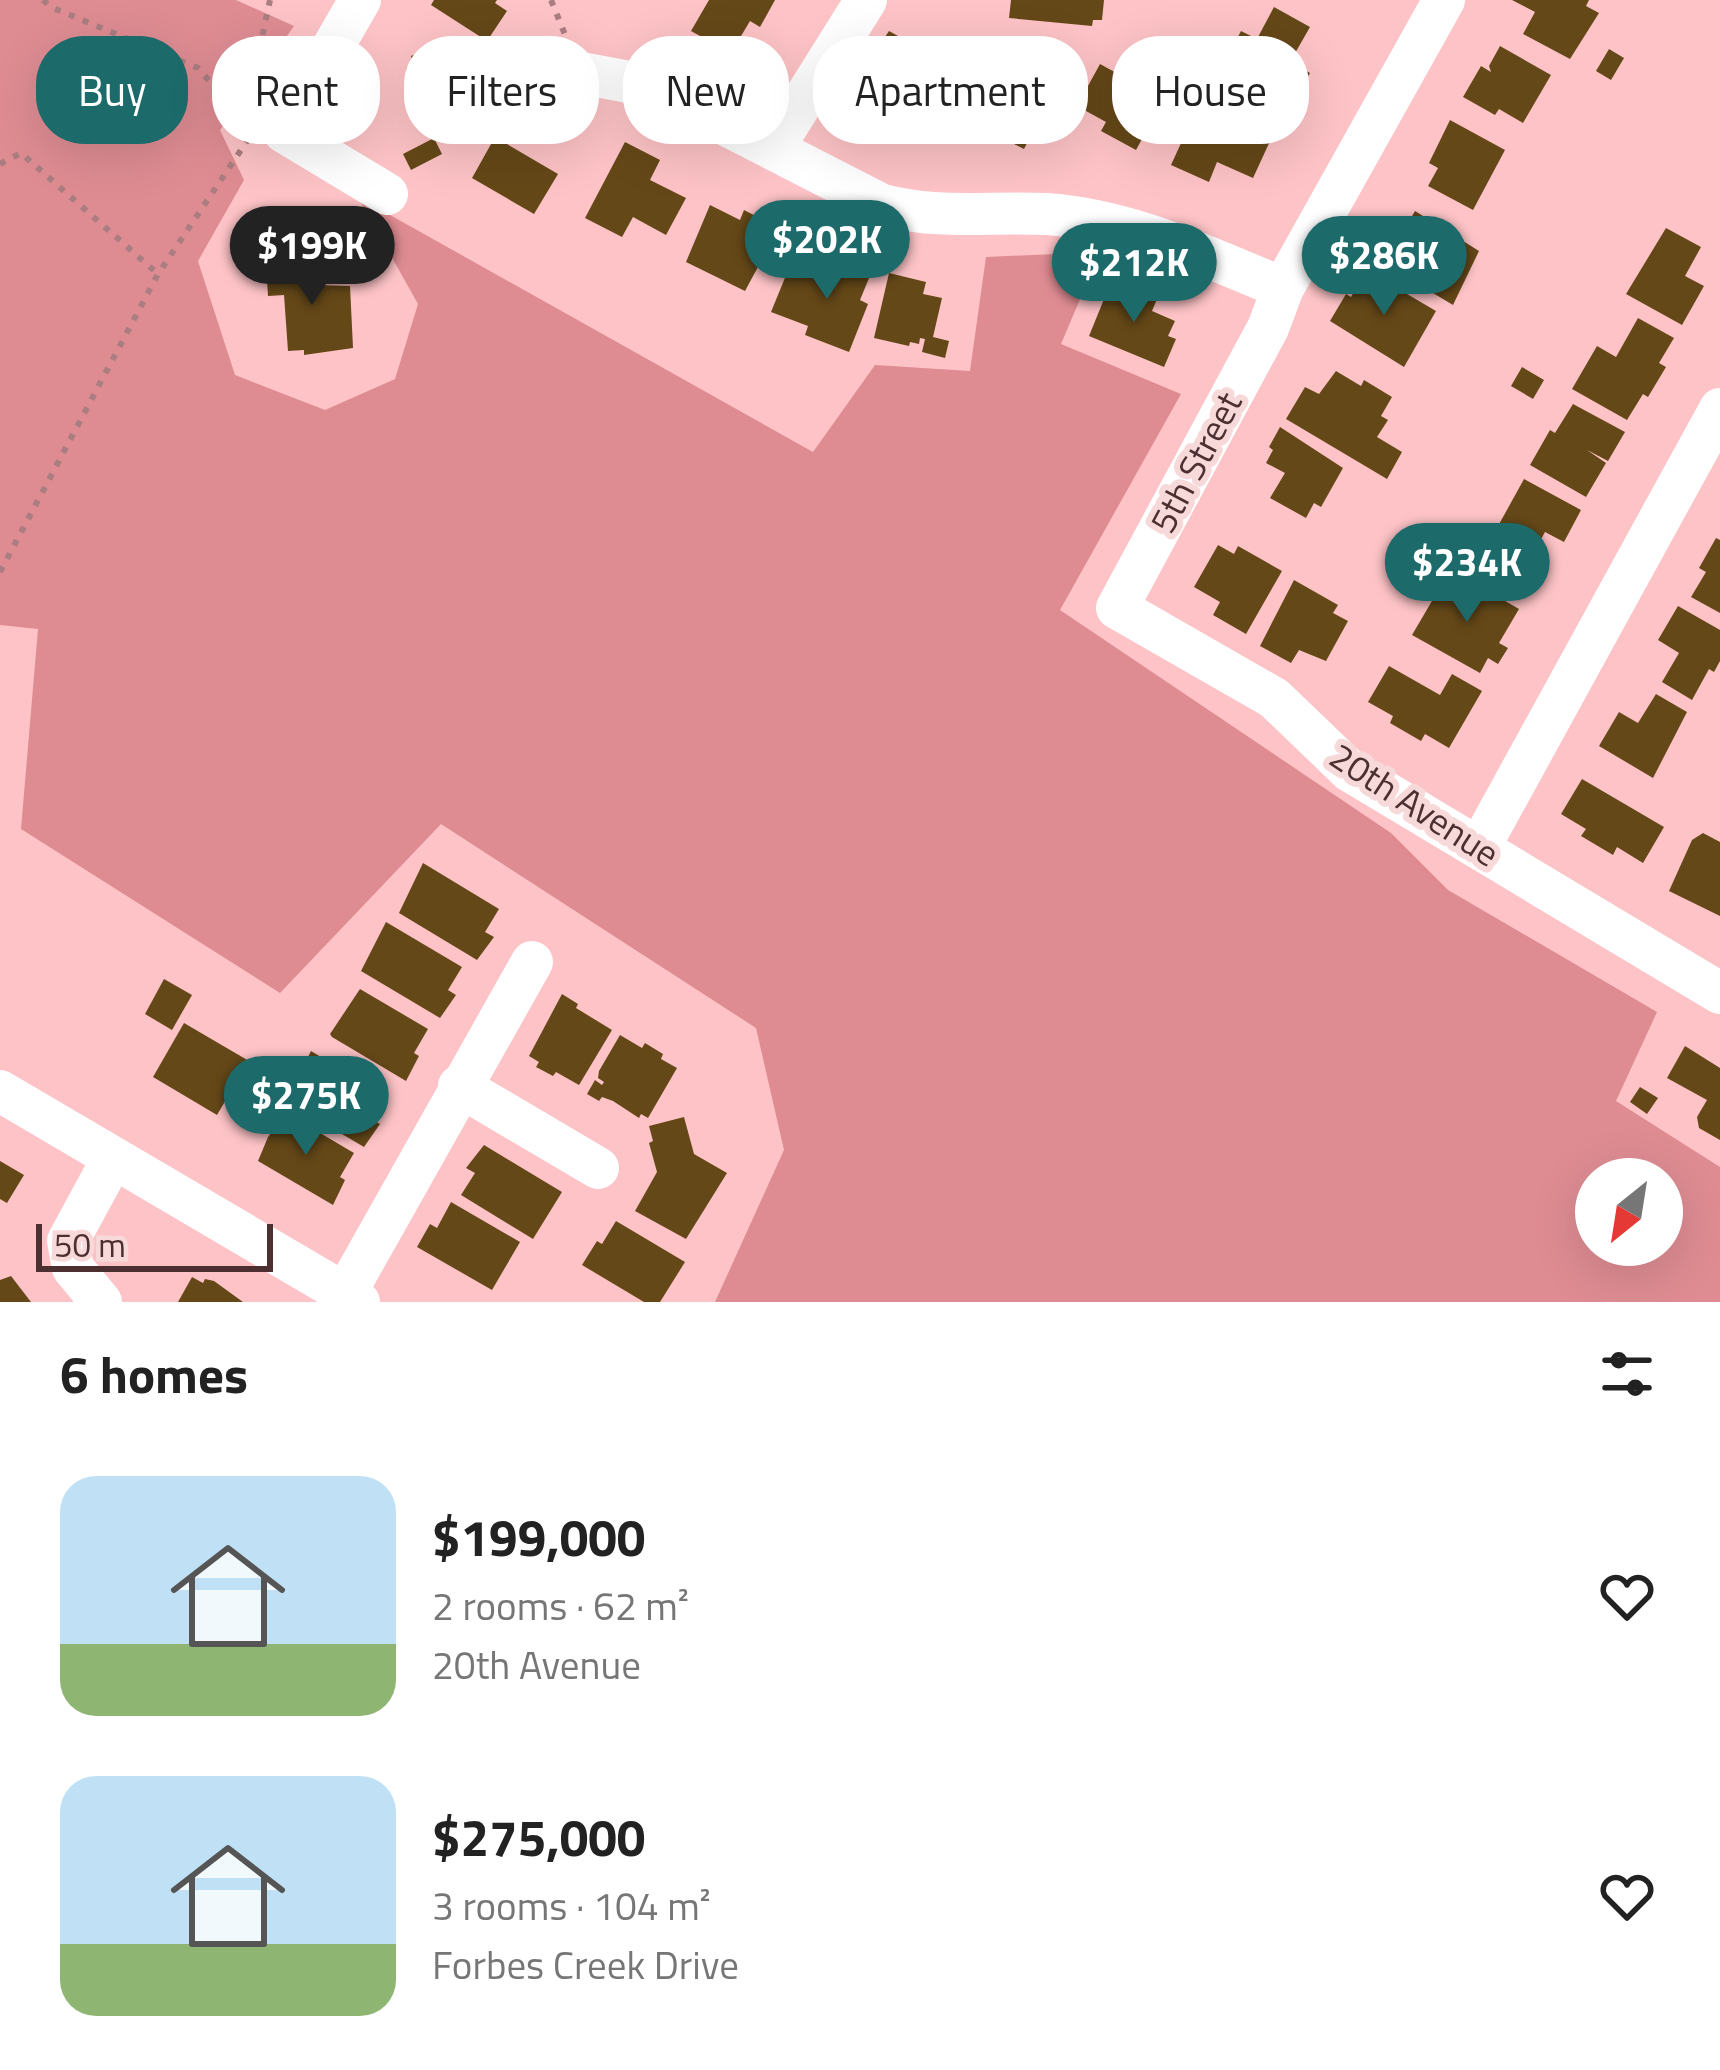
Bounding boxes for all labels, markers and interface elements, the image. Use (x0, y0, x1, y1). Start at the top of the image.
chip: Buy (36, 36, 188, 144)
chip: Rent (212, 36, 380, 144)
chip: Filters (404, 36, 599, 144)
chip: New (623, 36, 789, 144)
chip: Apartment (813, 36, 1088, 144)
chip: House (1112, 36, 1309, 144)
pin: $202K (743, 200, 911, 302)
pin: $199K (228, 206, 396, 308)
text: $202K (772, 209, 882, 268)
text: $199K (257, 215, 367, 274)
pin: $286K (1300, 216, 1468, 318)
pin: $212K (1050, 223, 1218, 325)
text: $286K (1329, 225, 1439, 284)
text: $212K (1079, 232, 1189, 291)
street label: 5th Street (1135, 381, 1255, 542)
pin: $234K (1383, 523, 1551, 625)
text: $234K (1412, 532, 1522, 591)
street label: 20th Avenue (1319, 728, 1511, 880)
pin: $275K (222, 1056, 390, 1158)
text: $275K (251, 1065, 361, 1124)
north arrow (1575, 1158, 1683, 1266)
map controls (1575, 1158, 1683, 1266)
scale bar (36, 1218, 273, 1271)
text: 50 m (54, 1220, 126, 1270)
text: 6 homes (60, 1335, 248, 1413)
icon: filters (1594, 1341, 1660, 1407)
text: $199,000 (432, 1498, 645, 1576)
icon: home (156, 1524, 300, 1668)
icon: heart (1594, 1563, 1660, 1629)
text: 2 rooms · 62 m² (432, 1576, 689, 1635)
text: 20th Avenue (432, 1635, 641, 1694)
text: $275,000 (432, 1798, 645, 1876)
icon: home (156, 1824, 300, 1968)
icon: heart (1594, 1863, 1660, 1929)
text: 3 rooms · 104 m² (432, 1876, 711, 1935)
text: Forbes Creek Drive (432, 1935, 739, 1994)

